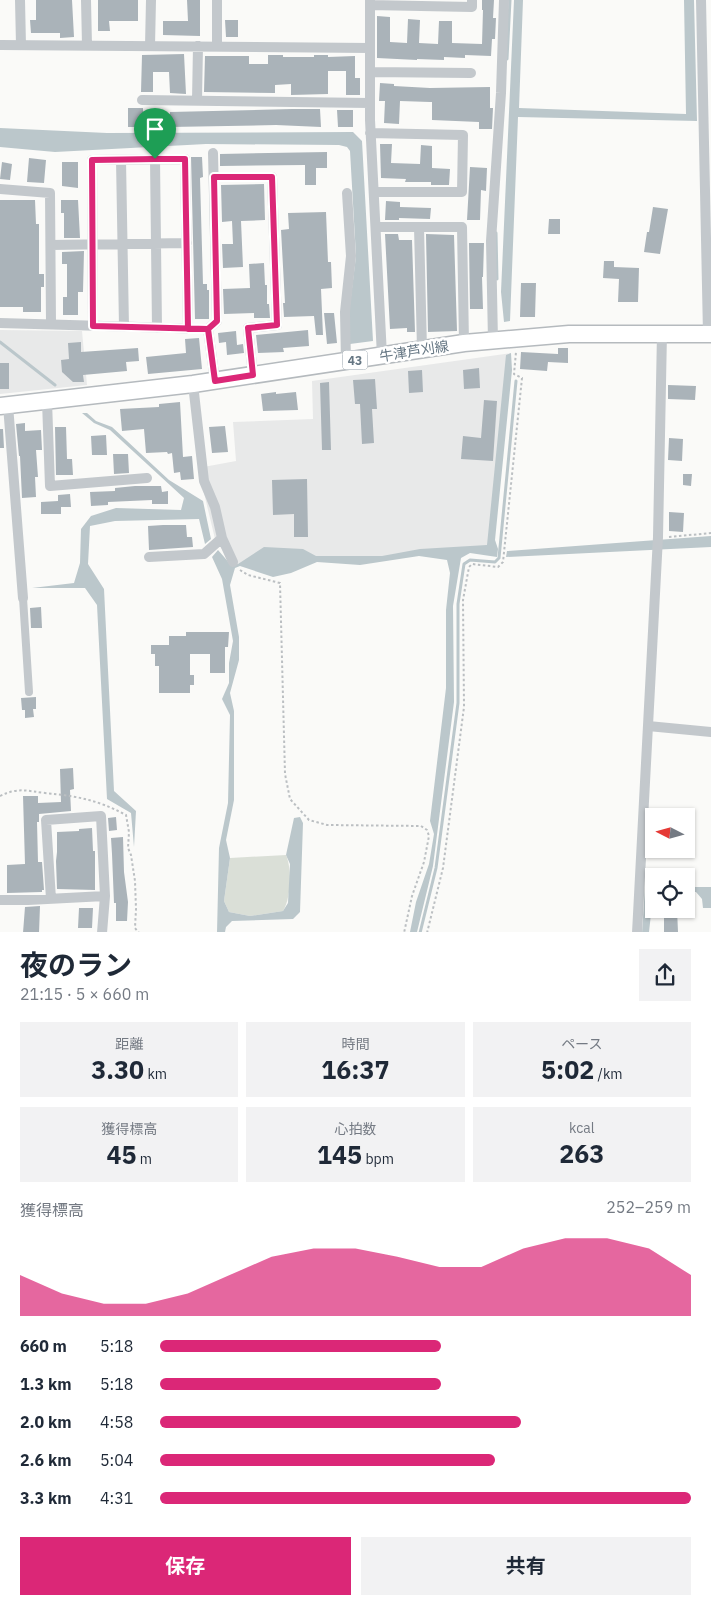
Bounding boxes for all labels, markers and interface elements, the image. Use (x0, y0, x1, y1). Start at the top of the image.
pin (134, 108, 176, 159)
icon: arrive (141, 115, 169, 143)
street label: 牛津芦刈線 (378, 337, 450, 365)
road number: 43 (342, 350, 368, 370)
north arrow (645, 808, 695, 858)
map controls (645, 808, 695, 918)
button: locate (645, 868, 695, 918)
text: 夜のラン (20, 946, 132, 983)
button: share (639, 949, 691, 1001)
text: 21:15 · 5 × 660 m (20, 984, 149, 1004)
text: 距離 (115, 1035, 143, 1053)
text: 時間 (341, 1035, 369, 1053)
text: ペース (561, 1035, 602, 1053)
text: 3.30 (91, 1053, 144, 1086)
text: 16:37 (321, 1053, 390, 1086)
text: 5:02 (541, 1053, 594, 1086)
text: km (144, 1065, 167, 1083)
text: /km (594, 1065, 623, 1083)
text: kcal (569, 1119, 595, 1137)
text: 獲得標高 (101, 1120, 157, 1138)
text: 心拍数 (334, 1120, 376, 1138)
text: 263 (559, 1137, 604, 1170)
text: 45 (106, 1138, 136, 1171)
text: 145 (317, 1138, 362, 1171)
text: m (136, 1150, 152, 1168)
text: bpm (362, 1150, 394, 1168)
text: 252–259 m (606, 1197, 691, 1217)
text: 獲得標高 (20, 1200, 84, 1220)
text: 660 m (20, 1336, 67, 1356)
text: 5:18 (100, 1336, 133, 1356)
text: 1.3 km (20, 1374, 71, 1394)
text: 5:18 (100, 1374, 133, 1394)
text: 2.0 km (20, 1412, 71, 1432)
text: 4:58 (100, 1412, 133, 1432)
text: 2.6 km (20, 1450, 71, 1470)
text: 5:04 (100, 1450, 133, 1470)
text: 3.3 km (20, 1488, 71, 1508)
text: 4:31 (100, 1488, 133, 1508)
button: 保存 (20, 1537, 351, 1595)
button: 共有 (361, 1537, 691, 1595)

